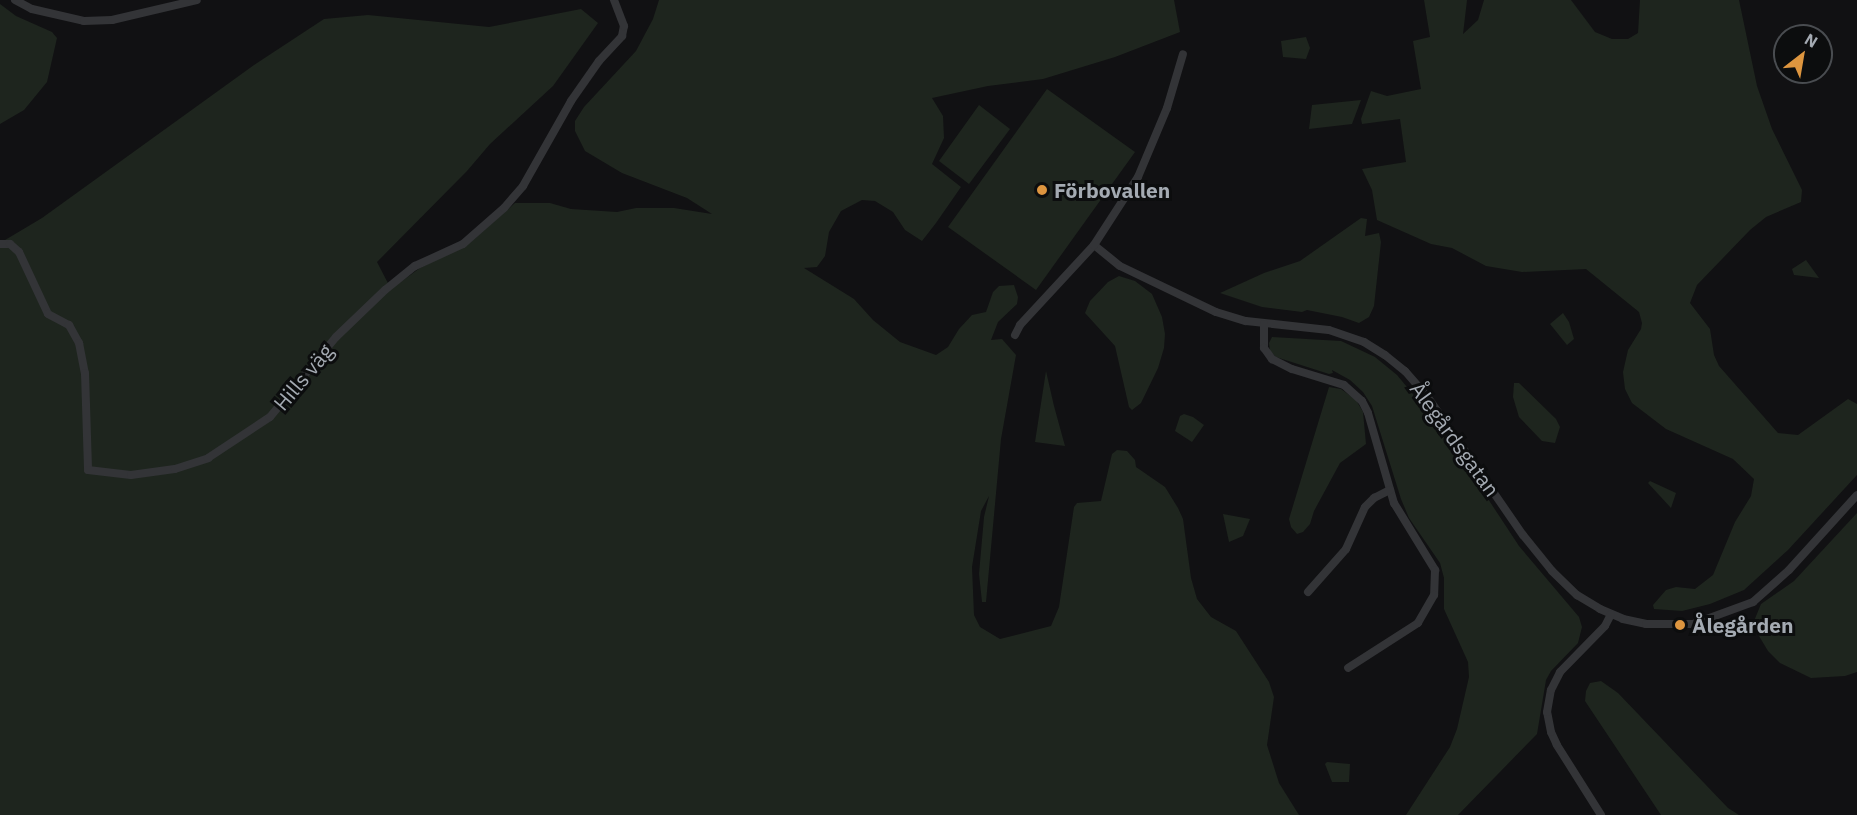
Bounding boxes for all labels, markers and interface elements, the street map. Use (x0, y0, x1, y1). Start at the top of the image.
north arrow (1773, 24, 1833, 84)
text: N (1801, 29, 1821, 52)
place label: Förbovallen (1054, 177, 1170, 203)
marker: Förbovallen (1035, 183, 1049, 197)
street label: Hills väg (268, 339, 338, 415)
street label: Ålegårdsgatan (1405, 377, 1505, 501)
place label: Ålegården (1692, 612, 1794, 638)
marker: Ålegården (1673, 618, 1687, 632)

